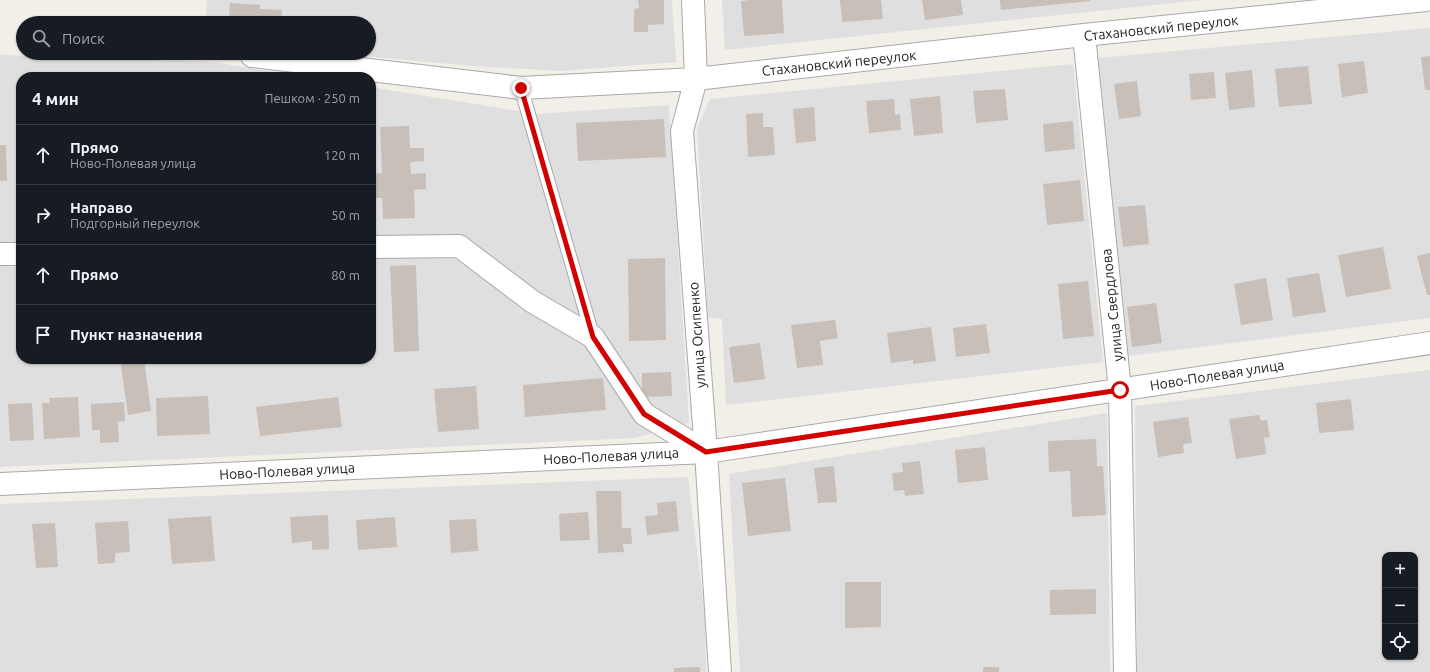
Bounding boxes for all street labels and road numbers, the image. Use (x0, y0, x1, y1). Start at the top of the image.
street label: Стахановский переулок (1083, 12, 1239, 44)
street label: Стахановский переулок (761, 47, 917, 79)
street label: улица Свердлова (1098, 248, 1126, 362)
street label: улица Осипенко (685, 281, 709, 389)
street label: Ново-Полевая улица (1149, 356, 1285, 394)
street label: Ново-Полевая улица (543, 444, 679, 468)
street label: Ново-Полевая улица (219, 459, 355, 483)

